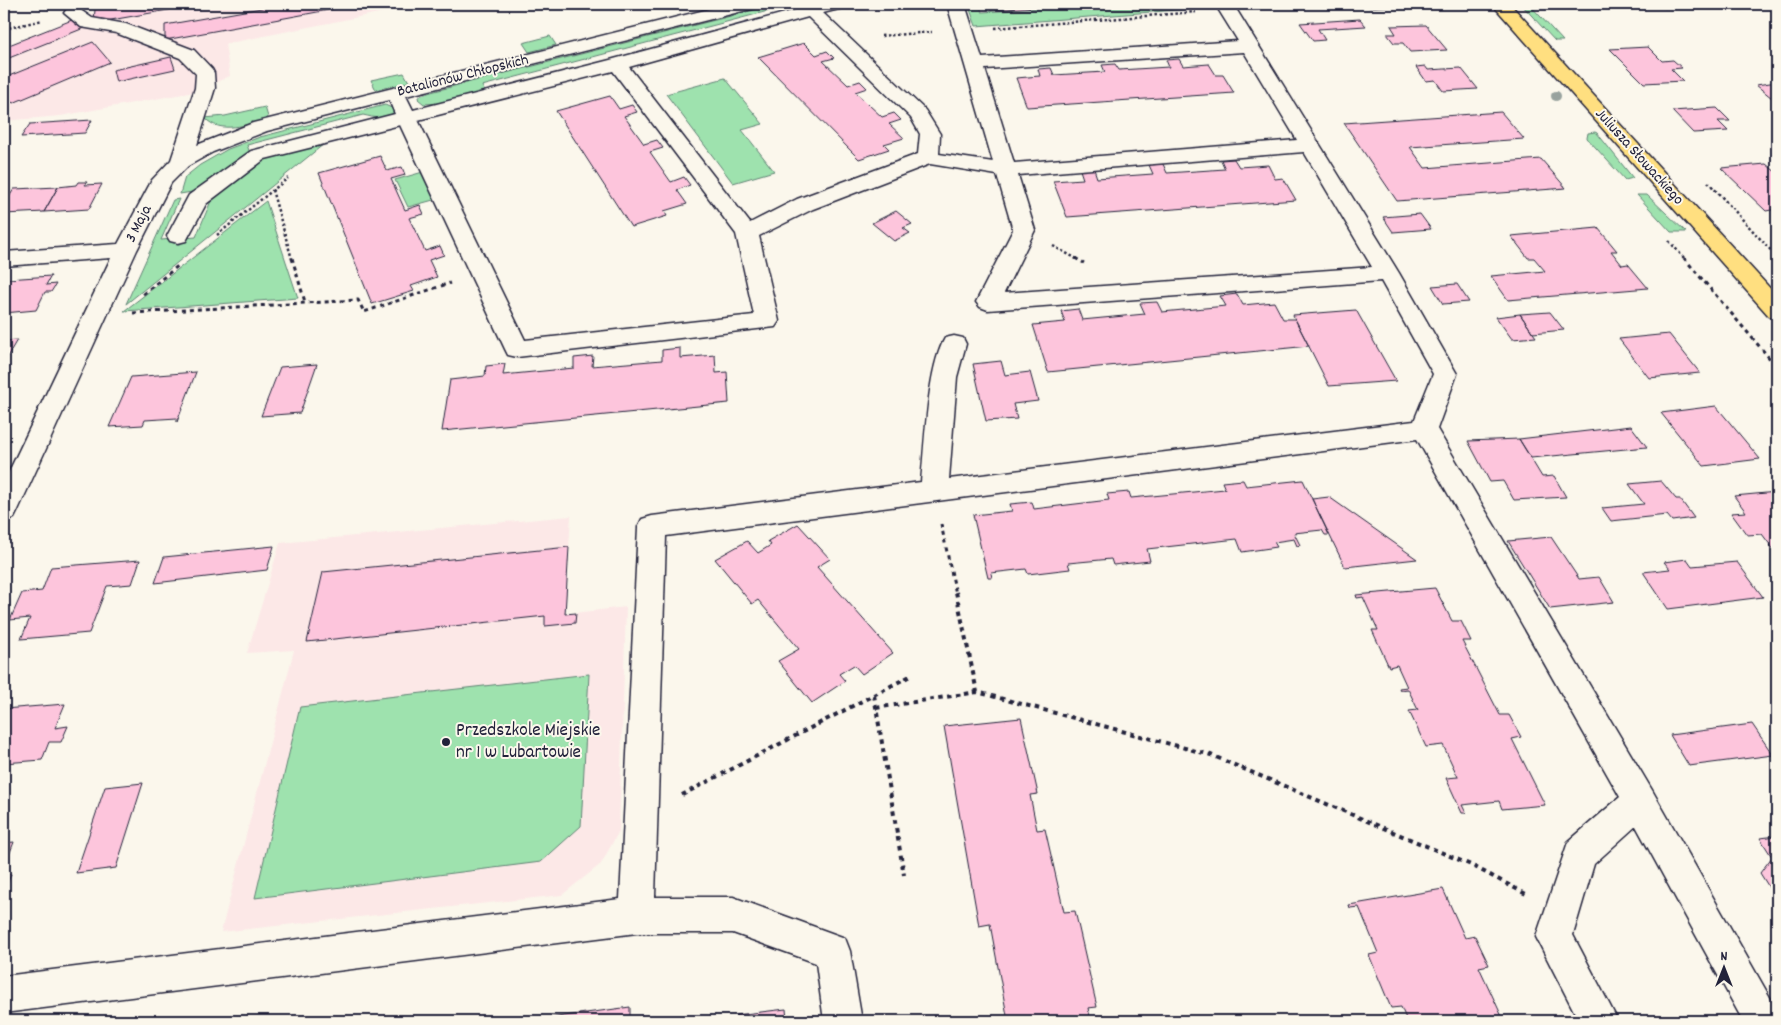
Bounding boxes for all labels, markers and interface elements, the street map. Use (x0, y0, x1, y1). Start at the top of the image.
street label: Batalionów Chłopskich (395, 49, 531, 103)
street label: Juliusza Słowackiego (1589, 103, 1689, 211)
street label: 3 Maja (120, 201, 158, 247)
place label: Przedszkole Miejskie nr 1 w Lubartowie (456, 718, 600, 767)
marker: Przedszkole Miejskie nr 1 w Lubartowie (440, 736, 452, 748)
north arrow (1698, 942, 1748, 992)
text: N (1721, 947, 1728, 967)

